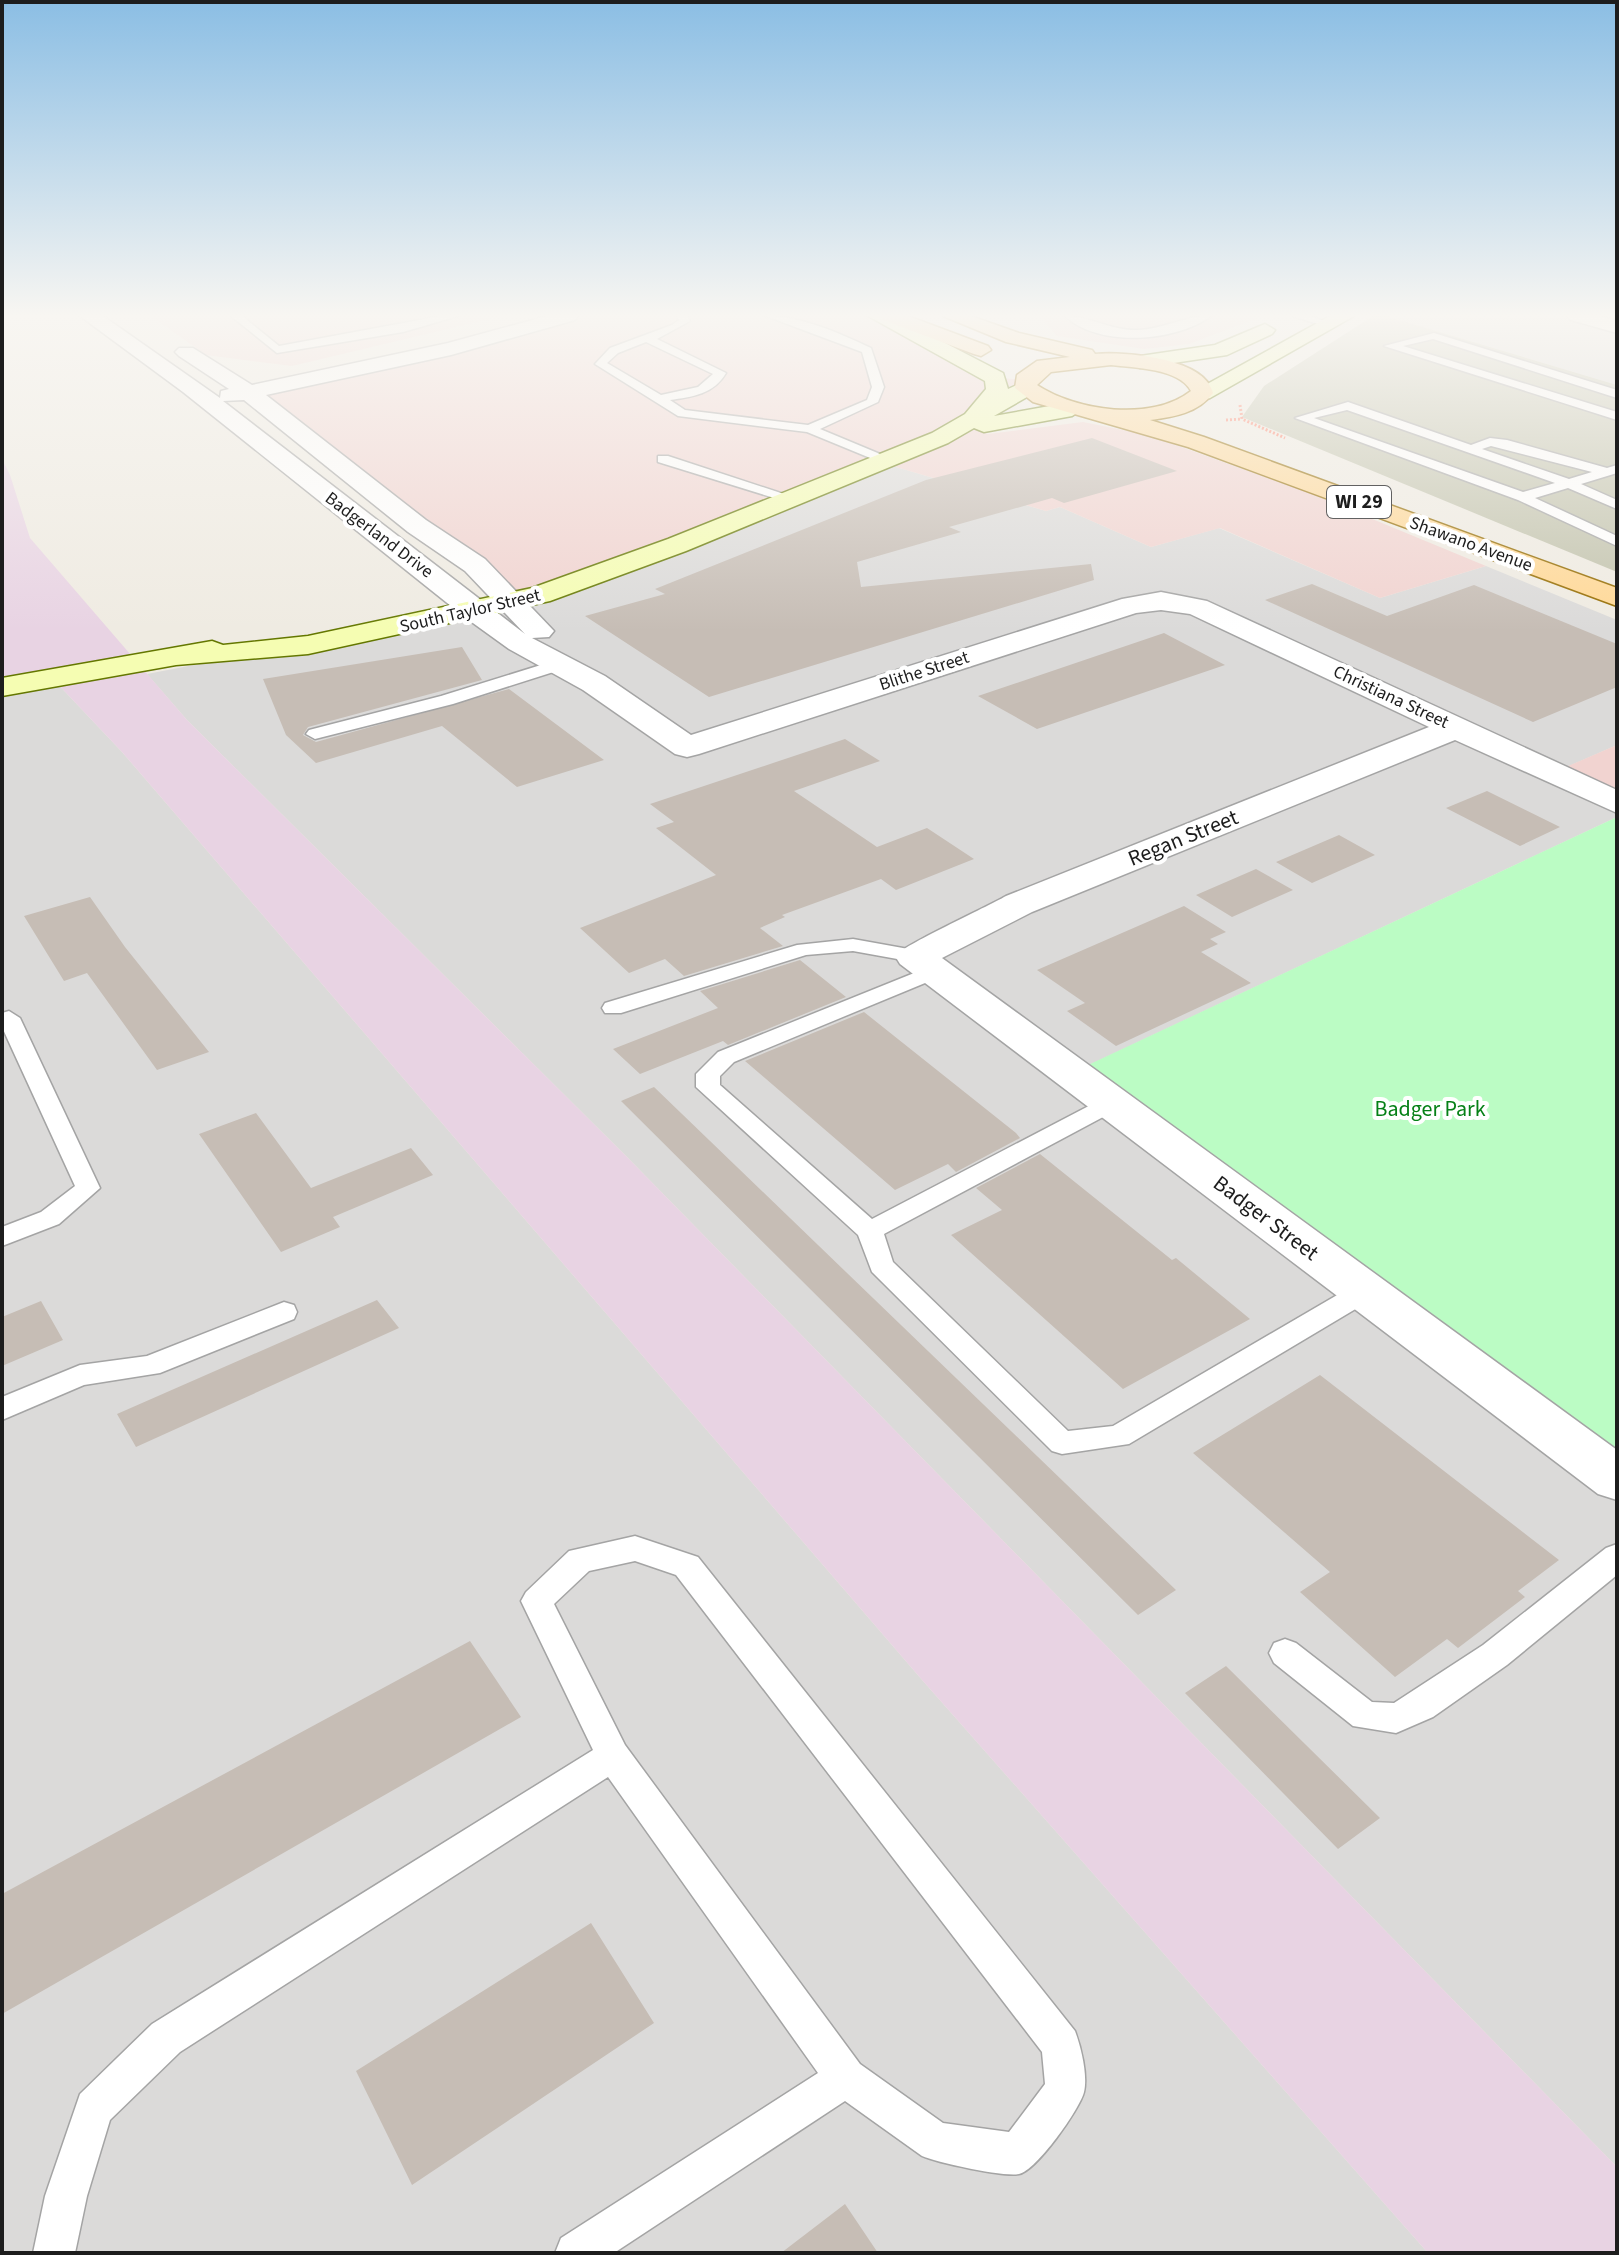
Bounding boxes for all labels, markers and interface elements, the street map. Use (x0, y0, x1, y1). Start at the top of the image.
street label: Badgerland Drive (320, 486, 438, 584)
road number: WI 29 (1327, 486, 1391, 518)
street label: Shawano Avenue (1406, 510, 1536, 578)
street label: South Taylor Street (397, 583, 543, 639)
street label: Blithe Street (876, 645, 972, 697)
street label: Christiana Street (1329, 659, 1453, 735)
street label: Regan Street (1123, 801, 1243, 875)
park label: Badger Park (1374, 1093, 1486, 1125)
street label: Badger Street (1206, 1168, 1326, 1269)

